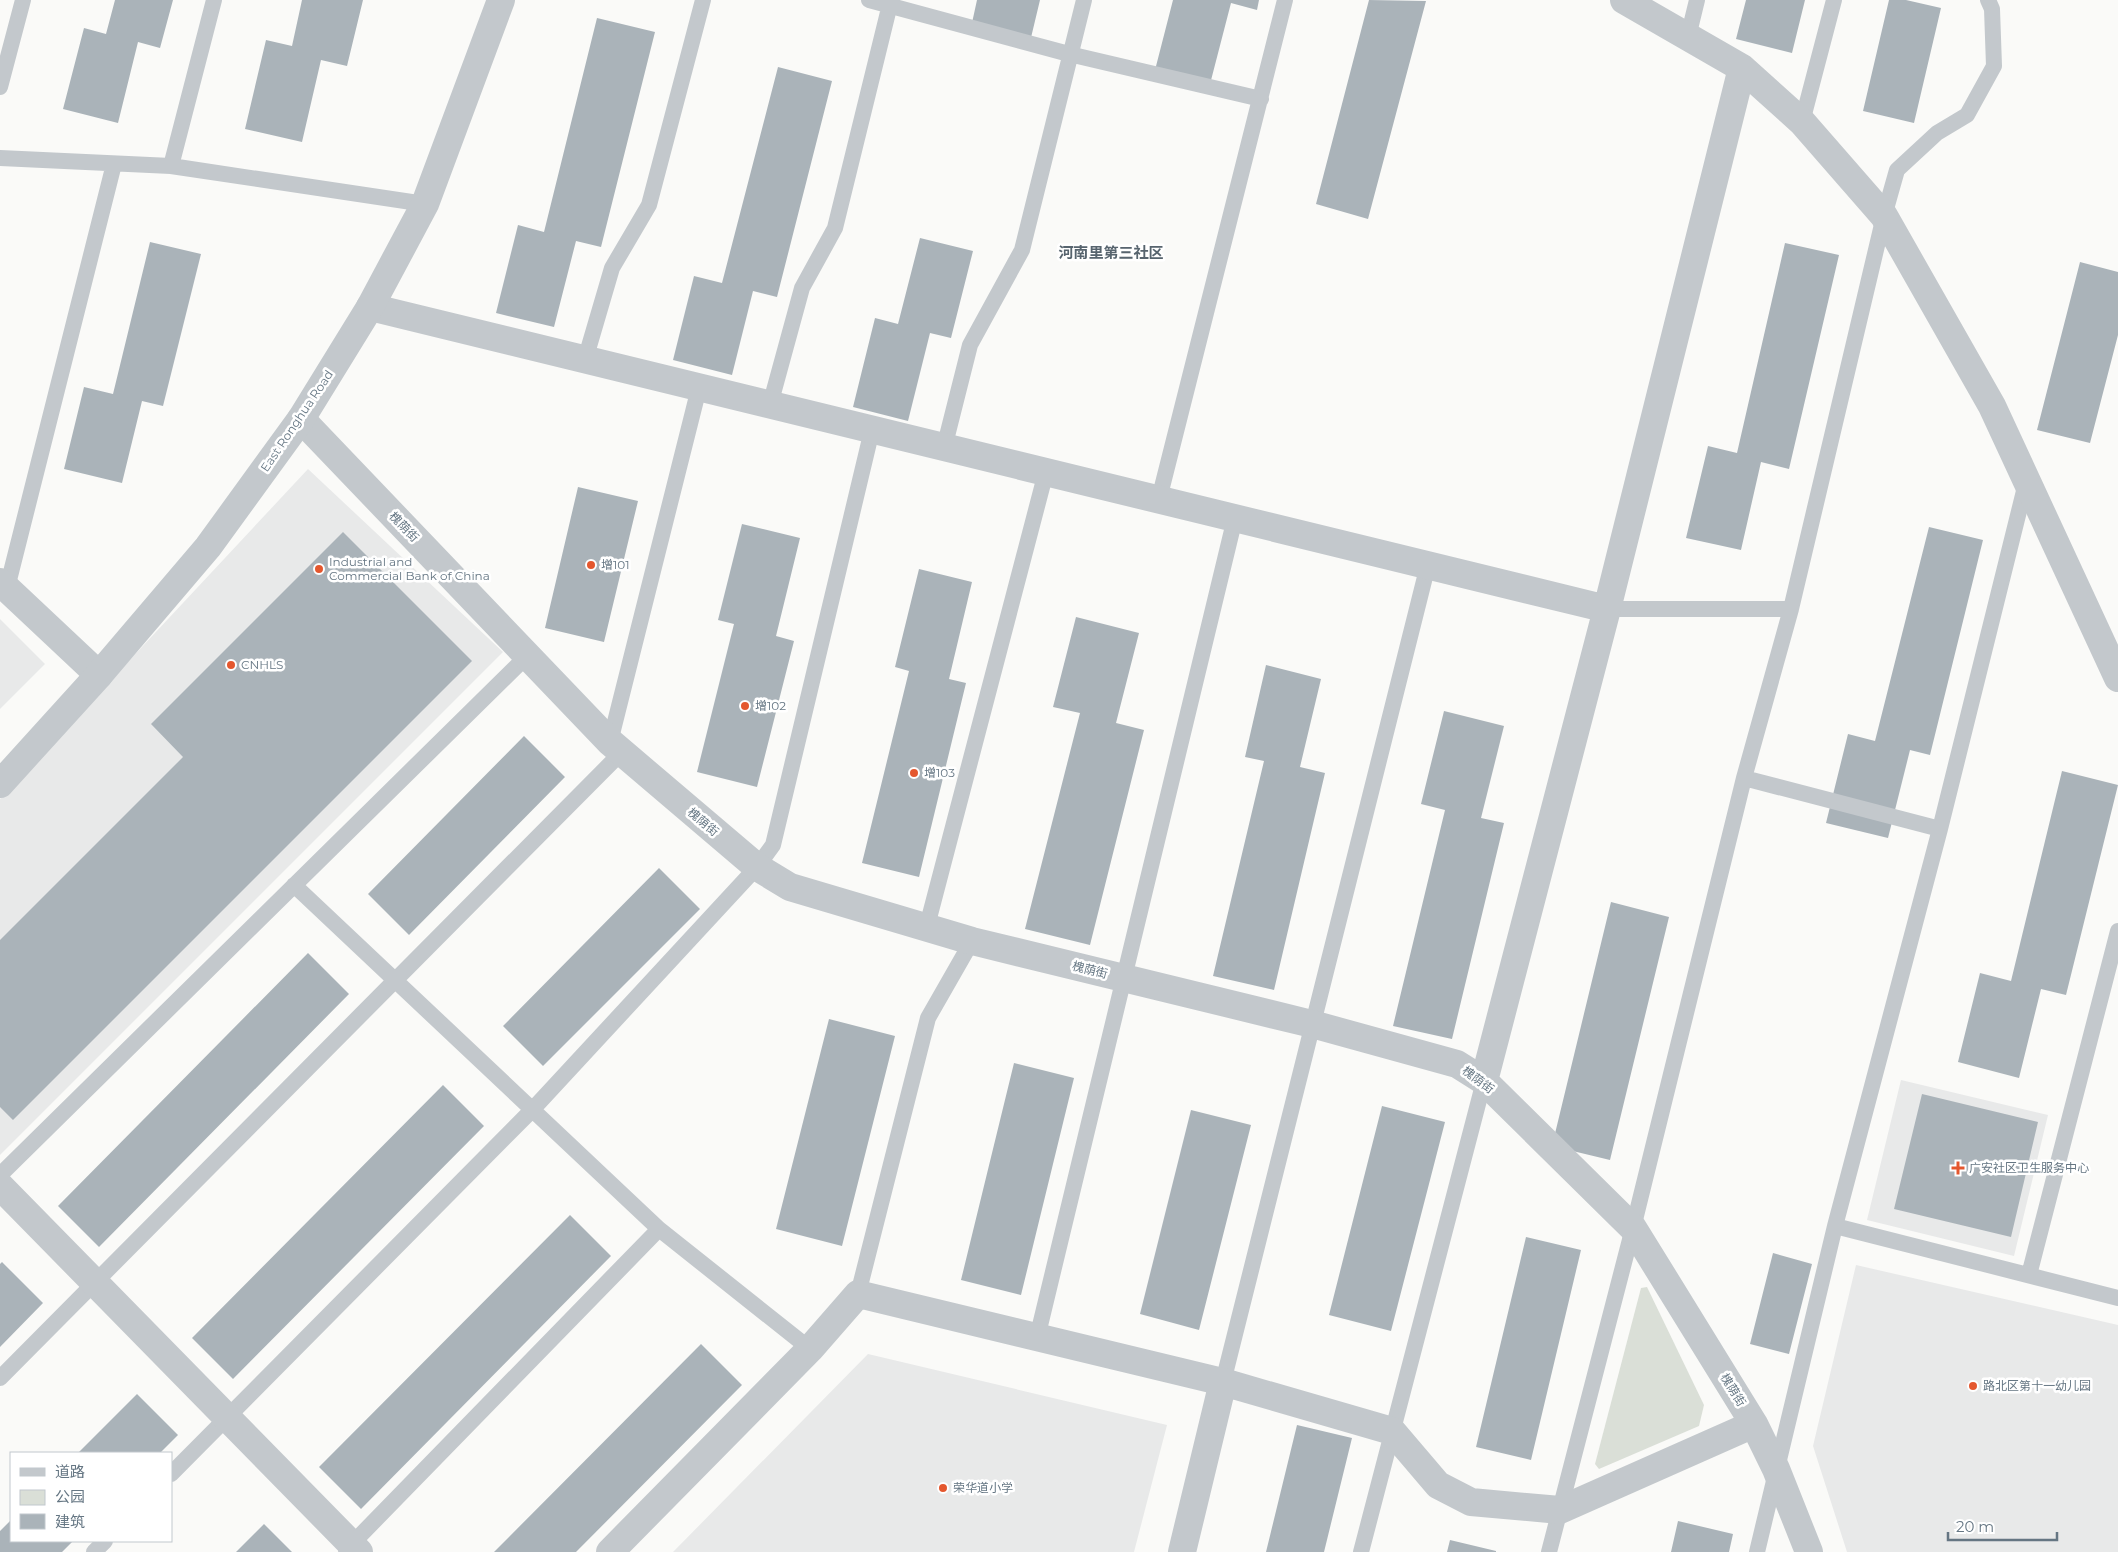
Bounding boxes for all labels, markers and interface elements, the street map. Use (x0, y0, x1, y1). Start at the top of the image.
district label: 河南里第三社区 (1058, 243, 1164, 262)
street label: East Ronghua Road (257, 367, 336, 474)
street label: 槐荫街 (386, 508, 422, 545)
place label: Industrial and Commercial Bank of China (329, 554, 490, 583)
place label: 增101 (601, 557, 630, 572)
marker: 增101 (585, 559, 597, 571)
marker: Industrial and Commercial Bank of China (313, 563, 325, 575)
place label: CNHLS (241, 657, 283, 672)
marker: CNHLS (225, 659, 237, 671)
place label: 增102 (755, 698, 786, 713)
marker: 增102 (739, 700, 751, 712)
place label: 增103 (924, 765, 955, 780)
marker: 增103 (908, 767, 920, 779)
street label: 槐荫街 (685, 804, 722, 839)
street label: 槐荫街 (1071, 958, 1109, 981)
street label: 槐荫街 (1459, 1063, 1497, 1096)
place label: 广安社区卫生服务中心 (1969, 1160, 2089, 1175)
marker: 广安社区卫生服务中心 (1951, 1161, 1965, 1175)
street label: 槐荫街 (1718, 1370, 1749, 1409)
place label: 路北区第十一幼儿园 (1983, 1378, 2091, 1393)
marker: 路北区第十一幼儿园 (1967, 1380, 1979, 1392)
legend (10, 1452, 172, 1542)
text: 道路 (55, 1462, 85, 1481)
place label: 荣华道小学 (953, 1480, 1013, 1495)
marker: 荣华道小学 (937, 1482, 949, 1494)
text: 公园 (55, 1487, 85, 1506)
scale bar (1948, 1510, 2057, 1542)
text: 建筑 (55, 1512, 85, 1531)
text: 20 m (1956, 1517, 1994, 1536)

